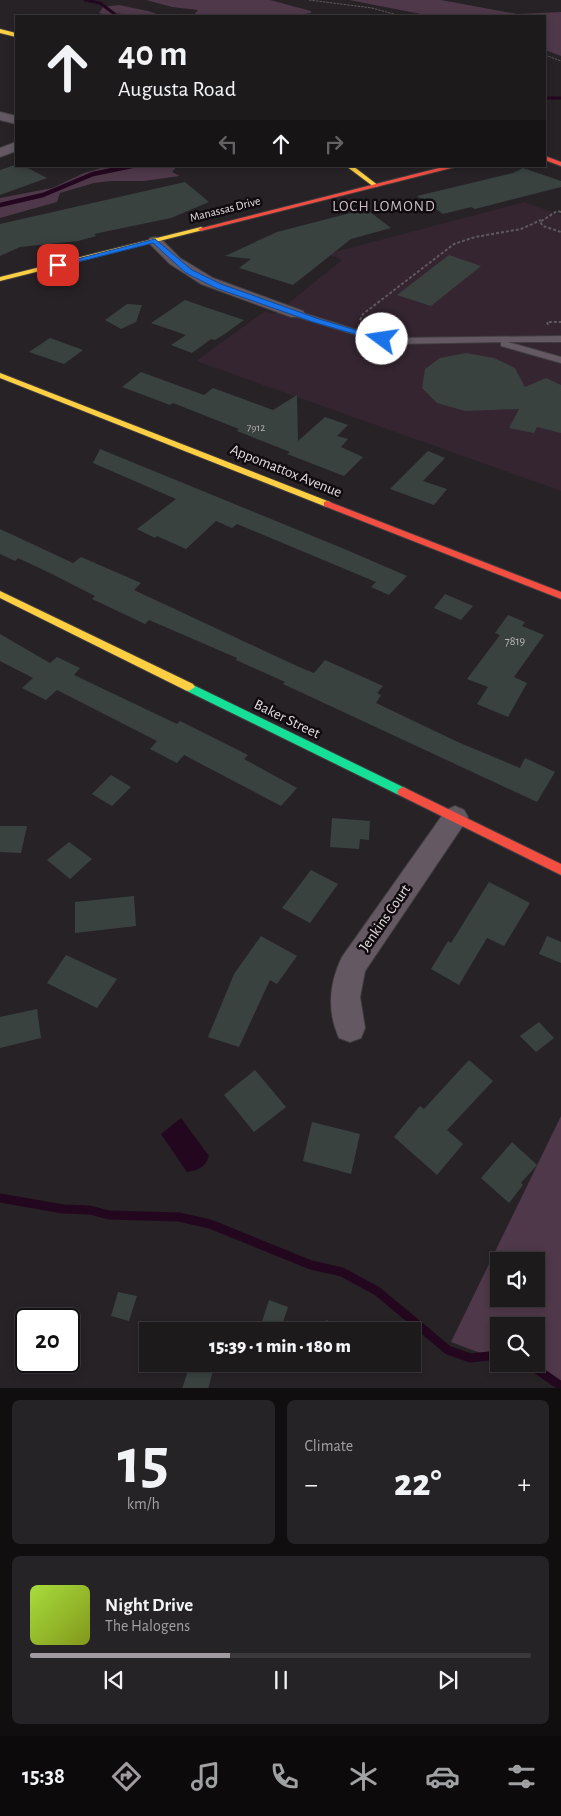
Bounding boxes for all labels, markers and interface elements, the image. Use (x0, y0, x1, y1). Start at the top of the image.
icon: ahead (35, 35, 100, 100)
text: 40 m (118, 37, 187, 72)
text: Augusta Road (118, 78, 236, 100)
icon: left (214, 130, 242, 158)
icon: ahead (267, 130, 295, 158)
icon: right (320, 130, 348, 158)
street label: Manassas Drive (188, 194, 262, 224)
district label: LOCH LOMOND (332, 199, 436, 214)
pin (37, 244, 79, 286)
icon: arrive (44, 251, 72, 279)
position arrow (355, 312, 407, 364)
house number: 7912 (247, 422, 265, 433)
street label: Appomattox Avenue (228, 442, 344, 500)
house number: 7819 (505, 635, 526, 647)
street label: Baker Street (252, 697, 322, 741)
street label: Jenkins Court (357, 882, 413, 954)
map controls (490, 1252, 545, 1372)
button: sound (490, 1252, 545, 1307)
speed limit sign: 20 (15, 1308, 80, 1373)
button: search (490, 1317, 545, 1372)
text: 15:39 · 1 min · 180 m (209, 1337, 351, 1356)
text: 15 (118, 1430, 169, 1495)
text: Climate (305, 1438, 353, 1454)
text: 22° (394, 1465, 442, 1503)
text: − (305, 1471, 318, 1499)
text: + (518, 1471, 531, 1499)
text: km/h (127, 1496, 160, 1512)
text: Night Drive (105, 1596, 193, 1615)
text: The Halogens (105, 1618, 190, 1634)
icon: previous (100, 1666, 128, 1694)
icon: pause (267, 1666, 295, 1694)
icon: next (434, 1666, 462, 1694)
icon: directions (109, 1759, 144, 1794)
icon: music (188, 1759, 223, 1794)
icon: phone (267, 1759, 302, 1794)
icon: climate (346, 1759, 381, 1794)
icon: car (425, 1759, 460, 1794)
icon: filters (504, 1759, 539, 1794)
text: 15:38 (22, 1765, 65, 1787)

